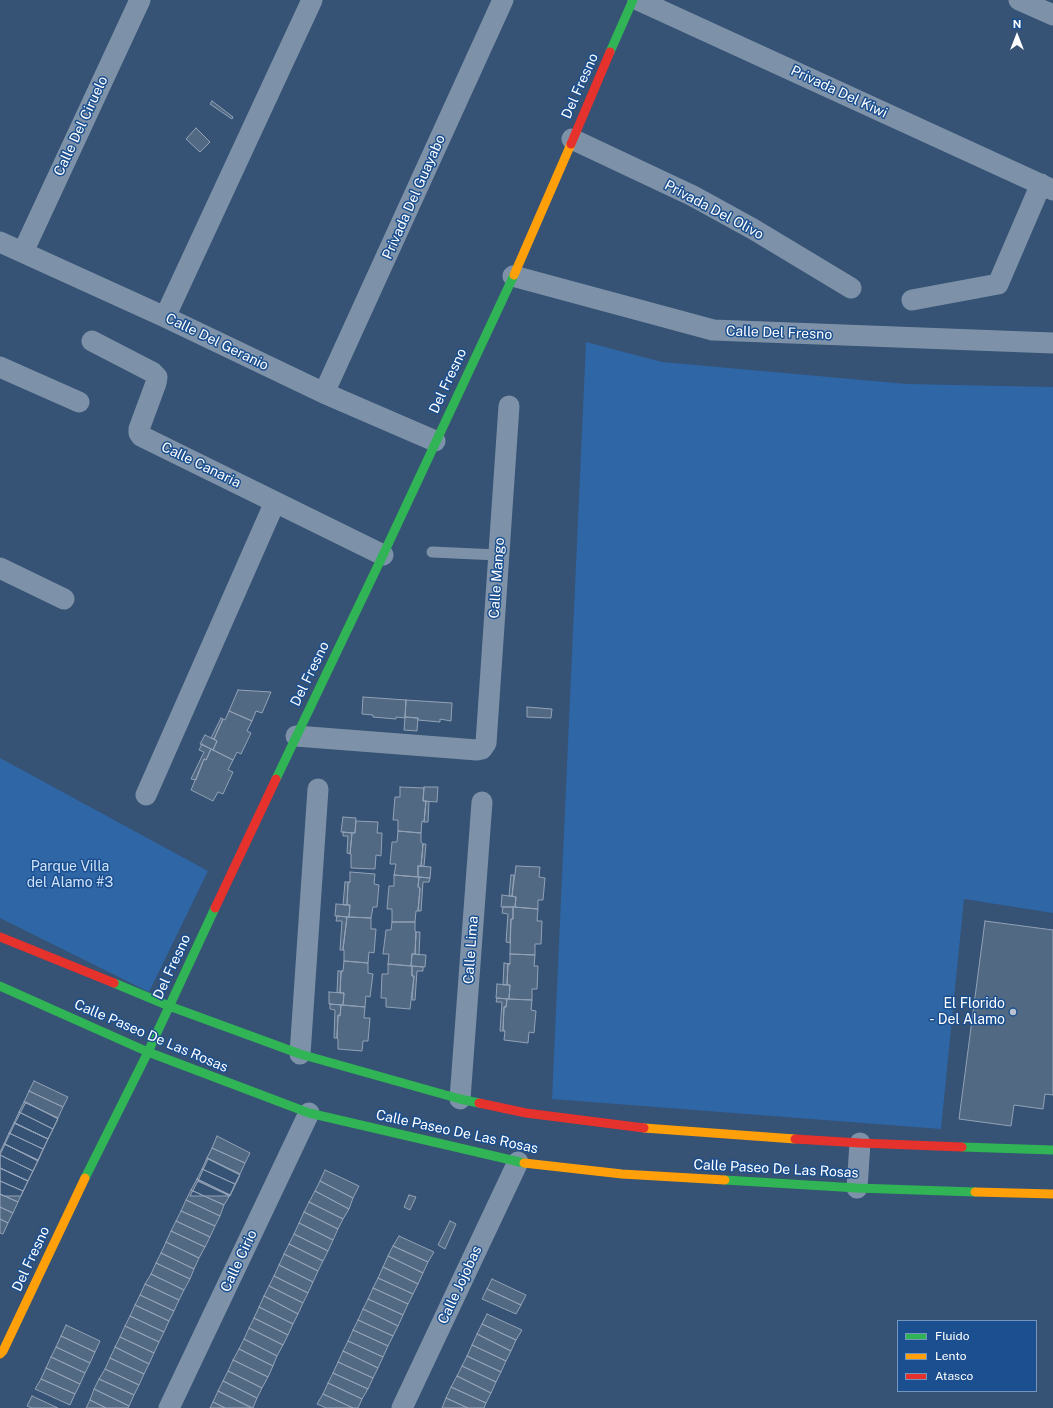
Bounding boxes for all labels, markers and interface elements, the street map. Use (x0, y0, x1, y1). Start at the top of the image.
north arrow (997, 16, 1037, 56)
text: N (1013, 18, 1021, 30)
street label: Del Fresno (558, 51, 602, 121)
street label: Privada Del Kiwi (788, 62, 890, 122)
street label: Calle Del Ciruelo (50, 73, 112, 179)
street label: Privada Del Guayabo (379, 132, 449, 262)
street label: Privada Del Olivo (662, 177, 766, 243)
street label: Calle Del Geranio (163, 310, 271, 374)
street label: Calle Del Fresno (726, 323, 832, 343)
street label: Del Fresno (426, 346, 470, 416)
street label: Calle Canaria (159, 439, 243, 491)
street label: Calle Mango (486, 537, 508, 619)
street label: Del Fresno (287, 639, 333, 709)
park label: Parque Villa del Alamo #3 (27, 859, 113, 892)
street label: Calle Lima (460, 915, 482, 985)
street label: Del Fresno (150, 932, 194, 1002)
street label: Calle Paseo De Las Rosas (72, 996, 230, 1076)
place label: El Florido - Del Alamo (929, 996, 1005, 1028)
marker: El Florido - Del Alamo (1008, 1007, 1018, 1017)
street label: Calle Paseo De Las Rosas (374, 1107, 540, 1157)
street label: Calle Paseo De Las Rosas (693, 1156, 859, 1182)
street label: Del Fresno (9, 1224, 53, 1294)
street label: Calle Cirio (217, 1227, 261, 1295)
street label: Calle Jojobas (435, 1243, 485, 1327)
legend (897, 1320, 1037, 1392)
text: Fluido (935, 1329, 970, 1343)
text: Lento (935, 1349, 966, 1363)
text: Atasco (935, 1369, 973, 1383)

